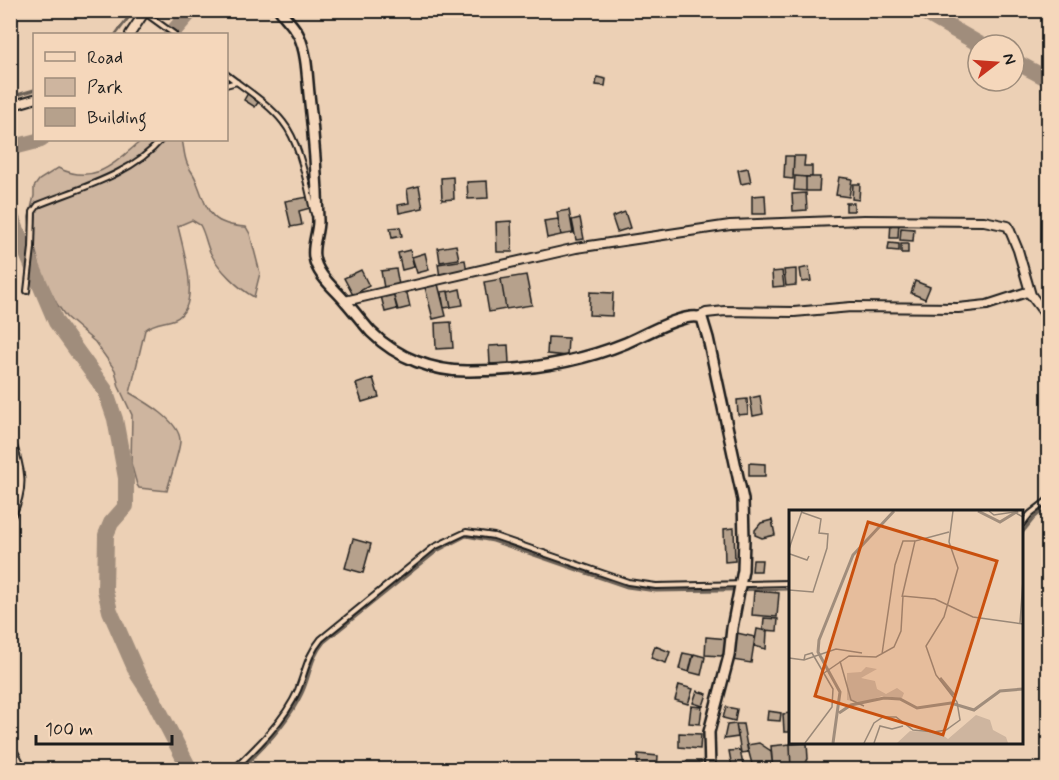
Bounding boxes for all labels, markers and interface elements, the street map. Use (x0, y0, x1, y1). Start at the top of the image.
legend (33, 33, 228, 141)
north arrow (966, 33, 1026, 93)
text: Road (87, 46, 123, 70)
text: N (997, 51, 1021, 67)
text: Park (87, 76, 123, 100)
text: Building (87, 106, 147, 132)
inset map (789, 510, 1023, 744)
scale bar (36, 708, 172, 746)
text: 100 m (45, 718, 93, 742)

